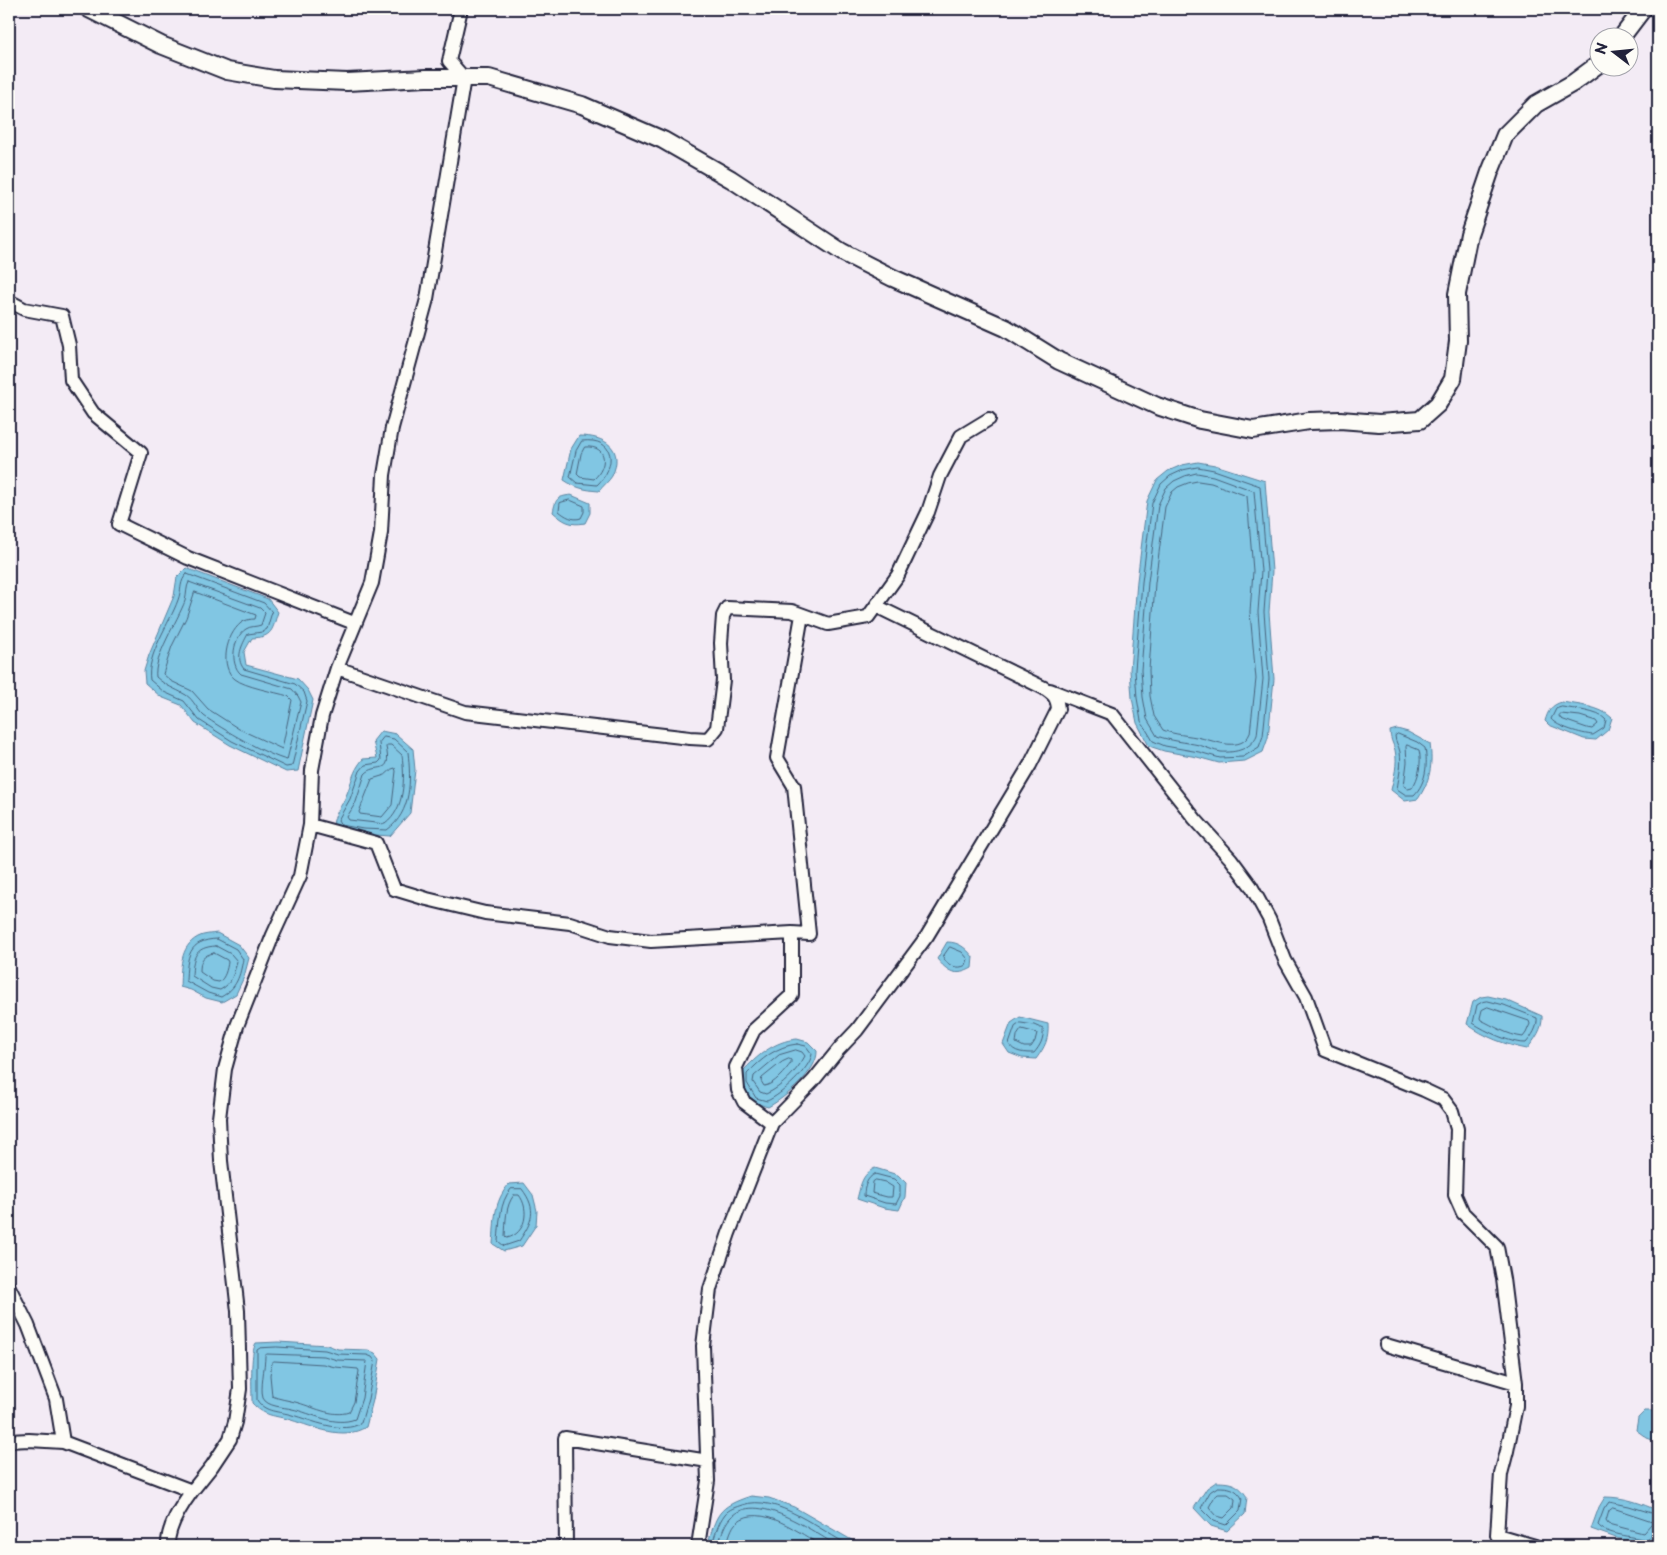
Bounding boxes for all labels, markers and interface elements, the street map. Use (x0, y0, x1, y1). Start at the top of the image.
north arrow (1590, 28, 1640, 78)
text: N (1589, 40, 1613, 57)

